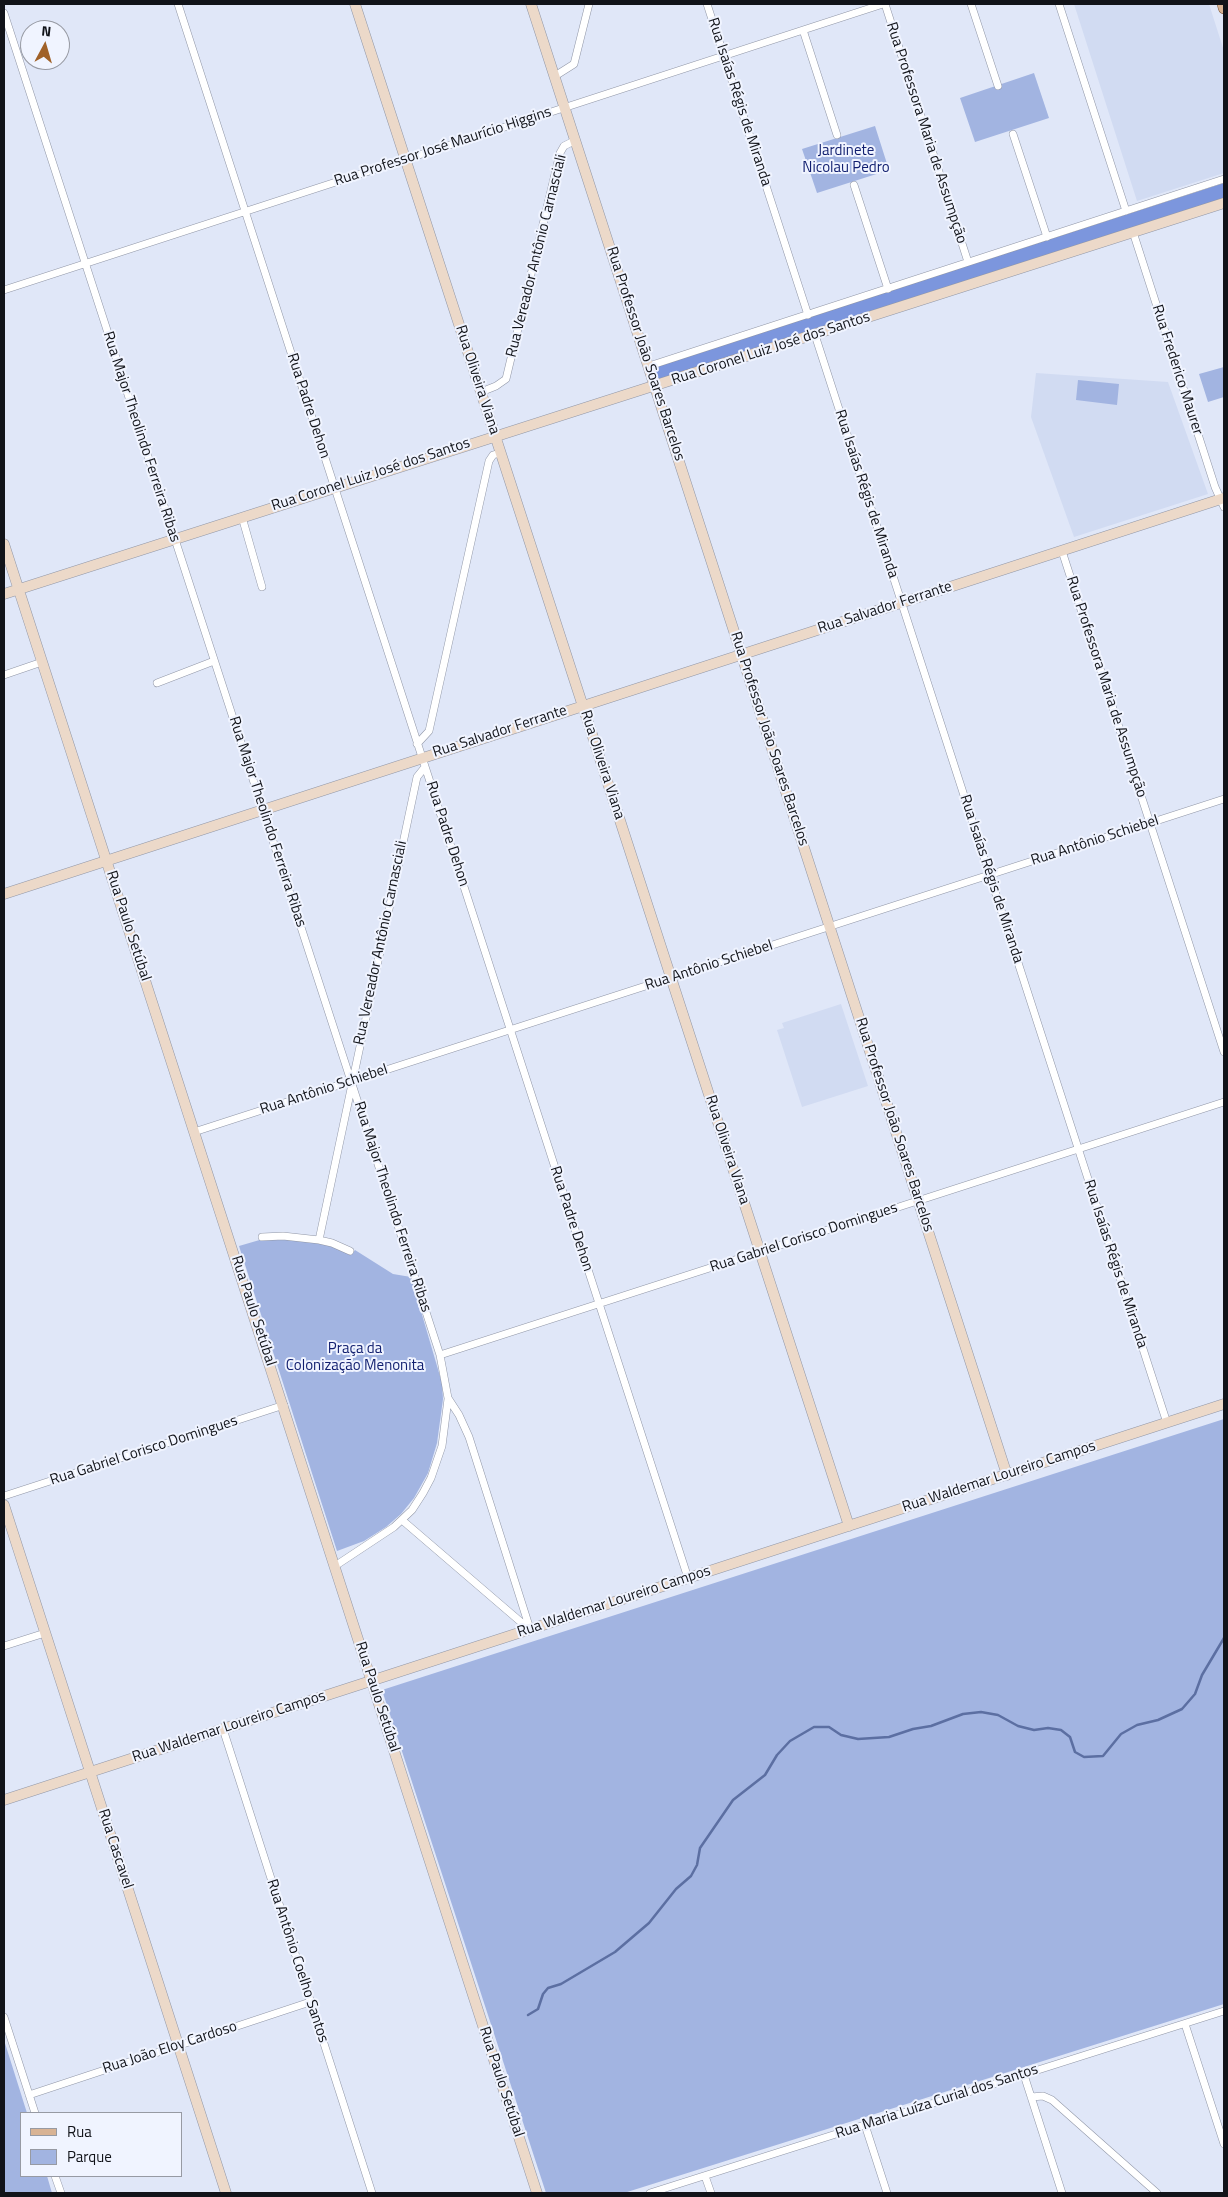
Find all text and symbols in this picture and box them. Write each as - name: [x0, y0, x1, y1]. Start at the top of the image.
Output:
- street label: Rua Isaías Régis de Miranda: [703, 15, 775, 189]
- north arrow: [20, 20, 70, 70]
- text: N: [41, 20, 52, 42]
- street label: Rua Professora Maria de Assumpção: [882, 20, 970, 246]
- street label: Rua Professor José Maurício Higgins: [332, 103, 554, 191]
- park label: Jardinete Nicolau Pedro: [802, 142, 890, 177]
- street label: Rua Vereador Antônio Carnasciali: [503, 153, 571, 359]
- street label: Rua Professor João Soares Barcelos: [602, 245, 688, 463]
- street label: Rua Frederico Maurer: [1147, 303, 1207, 437]
- street label: Rua Coronel Luiz José dos Santos: [669, 308, 873, 390]
- street label: Rua Oliveira Viana: [451, 323, 503, 437]
- street label: Rua Major Theolindo Ferreira Ribas: [98, 329, 184, 545]
- street label: Rua Padre Dehon: [283, 351, 333, 461]
- street label: Rua Isaías Régis de Miranda: [830, 407, 902, 581]
- street label: Rua Coronel Luiz José dos Santos: [269, 434, 473, 516]
- street label: Rua Professora Maria de Assumpção: [1062, 574, 1150, 800]
- street label: Rua Salvador Ferrante: [816, 578, 954, 638]
- street label: Rua Professor João Soares Barcelos: [726, 630, 812, 848]
- street label: Rua Salvador Ferrante: [431, 702, 569, 762]
- street label: Rua Oliveira Viana: [576, 708, 628, 822]
- street label: Rua Major Theolindo Ferreira Ribas: [224, 714, 310, 930]
- street label: Rua Padre Dehon: [422, 779, 472, 889]
- street label: Rua Isaías Régis de Miranda: [955, 792, 1027, 966]
- street label: Rua Antônio Schiebel: [1029, 812, 1161, 870]
- street label: Rua Vereador Antônio Carnasciali: [351, 839, 411, 1047]
- street label: Rua Paulo Setúbal: [102, 869, 154, 983]
- street label: Rua Antônio Schiebel: [643, 937, 775, 995]
- street label: Rua Professor João Soares Barcelos: [851, 1016, 937, 1234]
- street label: Rua Antônio Schiebel: [258, 1061, 390, 1119]
- street label: Rua Oliveira Viana: [701, 1093, 753, 1207]
- street label: Rua Major Theolindo Ferreira Ribas: [349, 1099, 435, 1315]
- street label: Rua Padre Dehon: [546, 1164, 596, 1274]
- street label: Rua Isaías Régis de Miranda: [1079, 1177, 1151, 1351]
- street label: Rua Gabriel Corisco Domingues: [708, 1199, 900, 1277]
- street label: Rua Paulo Setúbal: [227, 1254, 279, 1368]
- park label: Praça da Colonização Menonita: [286, 1340, 424, 1375]
- street label: Rua Gabriel Corisco Domingues: [48, 1412, 240, 1490]
- street label: Rua Waldemar Loureiro Campos: [900, 1437, 1098, 1517]
- street label: Rua Waldemar Loureiro Campos: [515, 1562, 713, 1642]
- street label: Rua Paulo Setúbal: [351, 1640, 403, 1754]
- street label: Rua Waldemar Loureiro Campos: [130, 1687, 328, 1767]
- street label: Rua Cascavel: [94, 1807, 136, 1891]
- street label: Rua Antônio Coelho Santos: [262, 1877, 332, 2045]
- street label: Rua João Eloy Cardoso: [100, 2018, 240, 2078]
- street label: Rua Paulo Setúbal: [475, 2025, 527, 2139]
- street label: Rua Maria Luíza Curial dos Santos: [833, 2061, 1041, 2143]
- legend: [20, 2112, 182, 2177]
- text: Rua: [67, 2120, 92, 2143]
- text: Parque: [67, 2145, 112, 2168]

